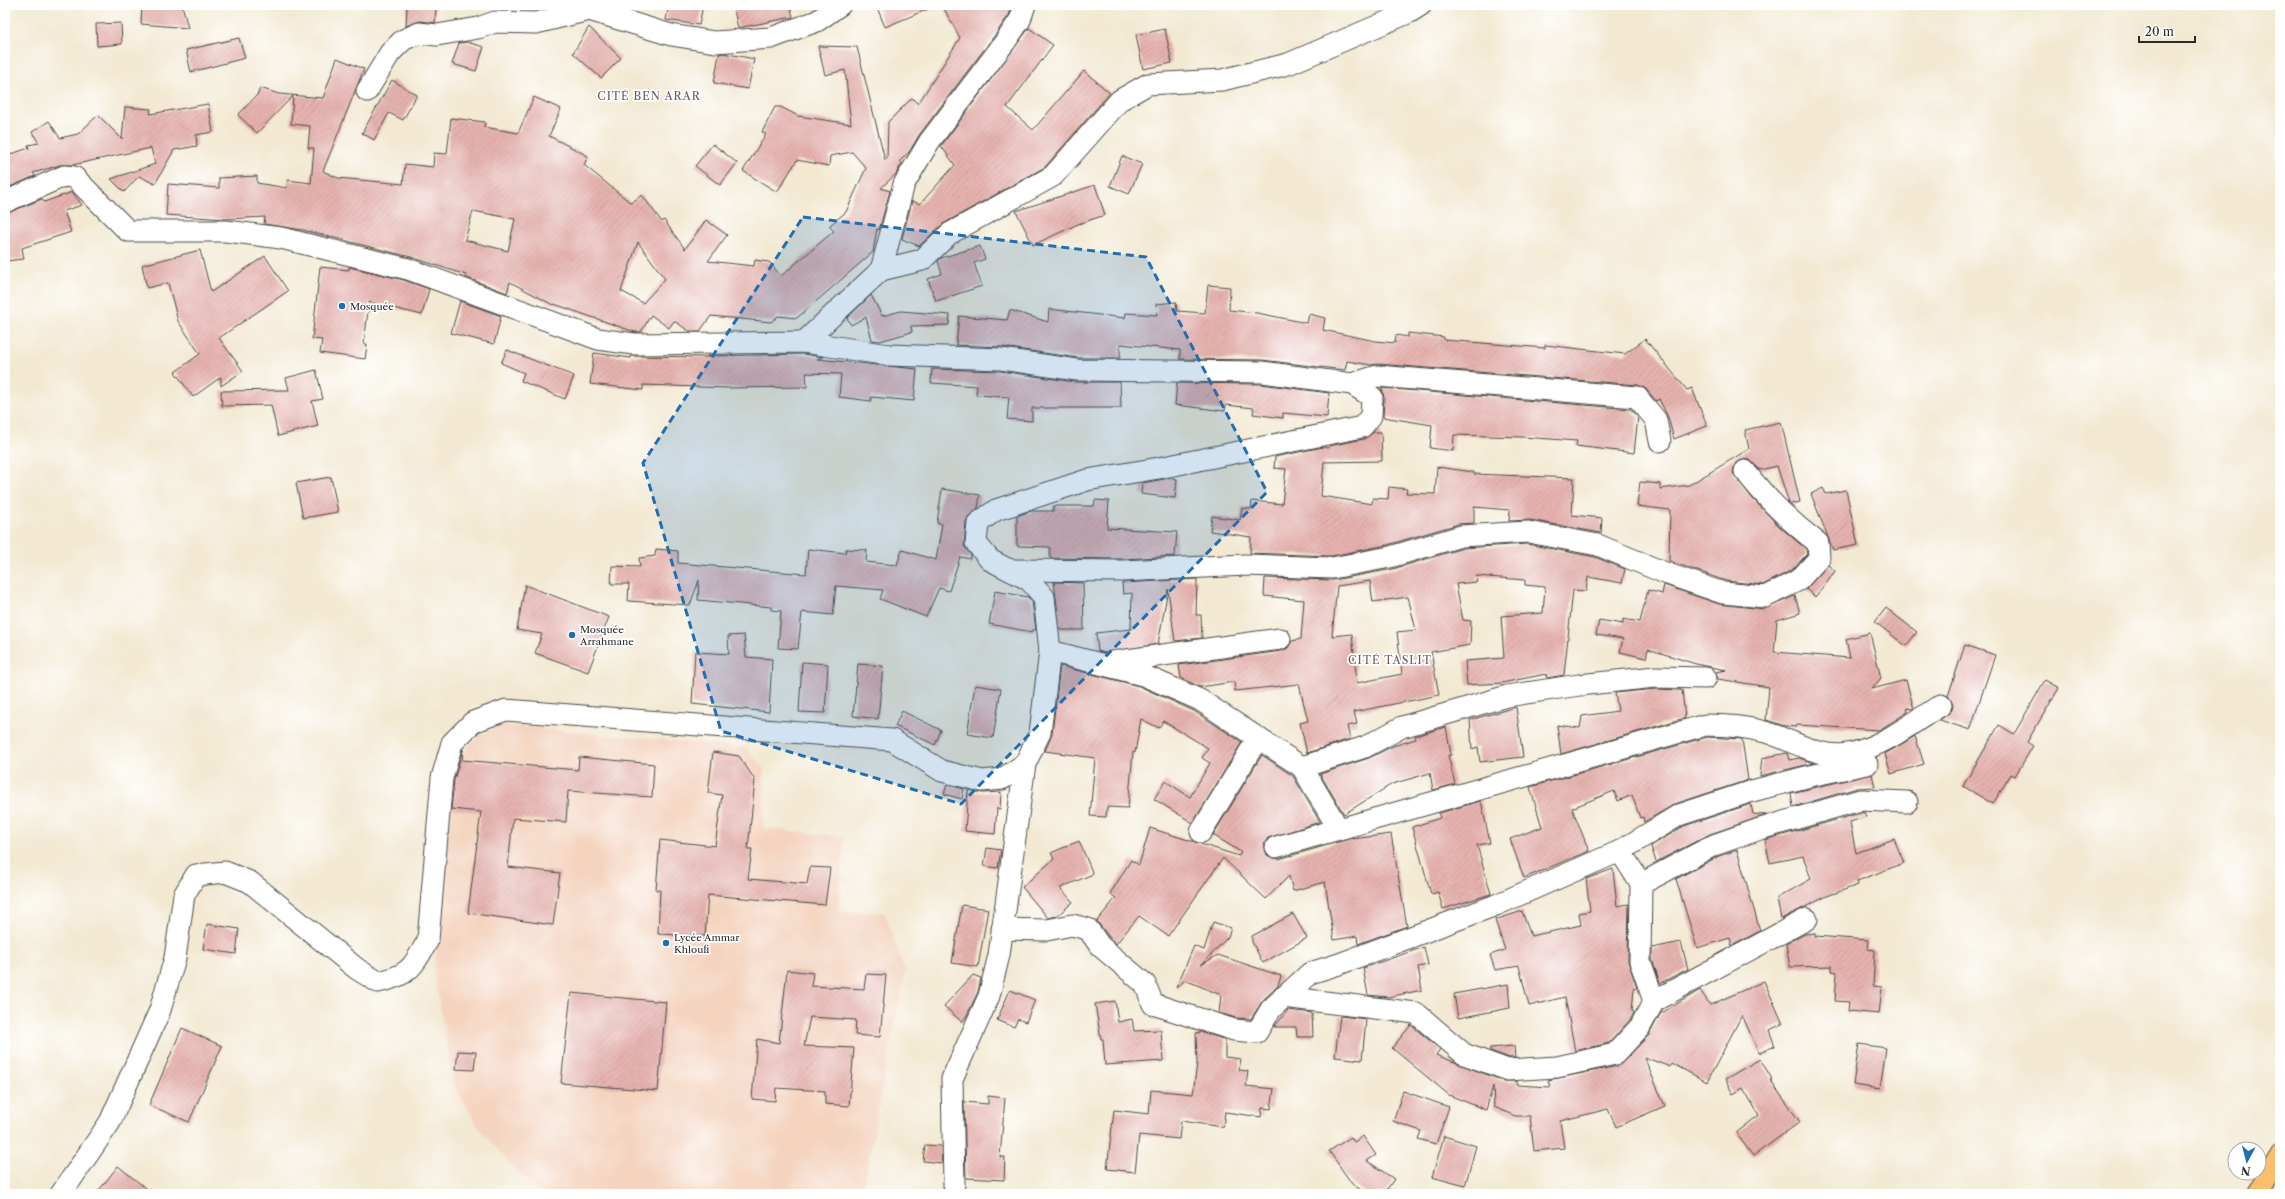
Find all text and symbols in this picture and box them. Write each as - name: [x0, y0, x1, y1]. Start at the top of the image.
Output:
- scale bar: [2139, 18, 2195, 44]
- text: 20 m: [2145, 24, 2174, 39]
- district label: CITÉ BEN ARAR: [597, 89, 701, 103]
- place label: Mosquée: [350, 300, 394, 313]
- marker: Mosquée: [337, 301, 347, 311]
- place label: Mosquée Arrahmane: [579, 623, 634, 648]
- marker: Mosquée Arrahmane: [567, 630, 577, 640]
- district label: CITÉ TASLIT: [1348, 653, 1432, 667]
- place label: Lycée Ammar Khloufi: [674, 931, 740, 956]
- marker: Lycée Ammar Khloufi: [661, 938, 671, 948]
- north arrow: [2227, 1141, 2267, 1181]
- text: N: [2240, 1163, 2251, 1178]

